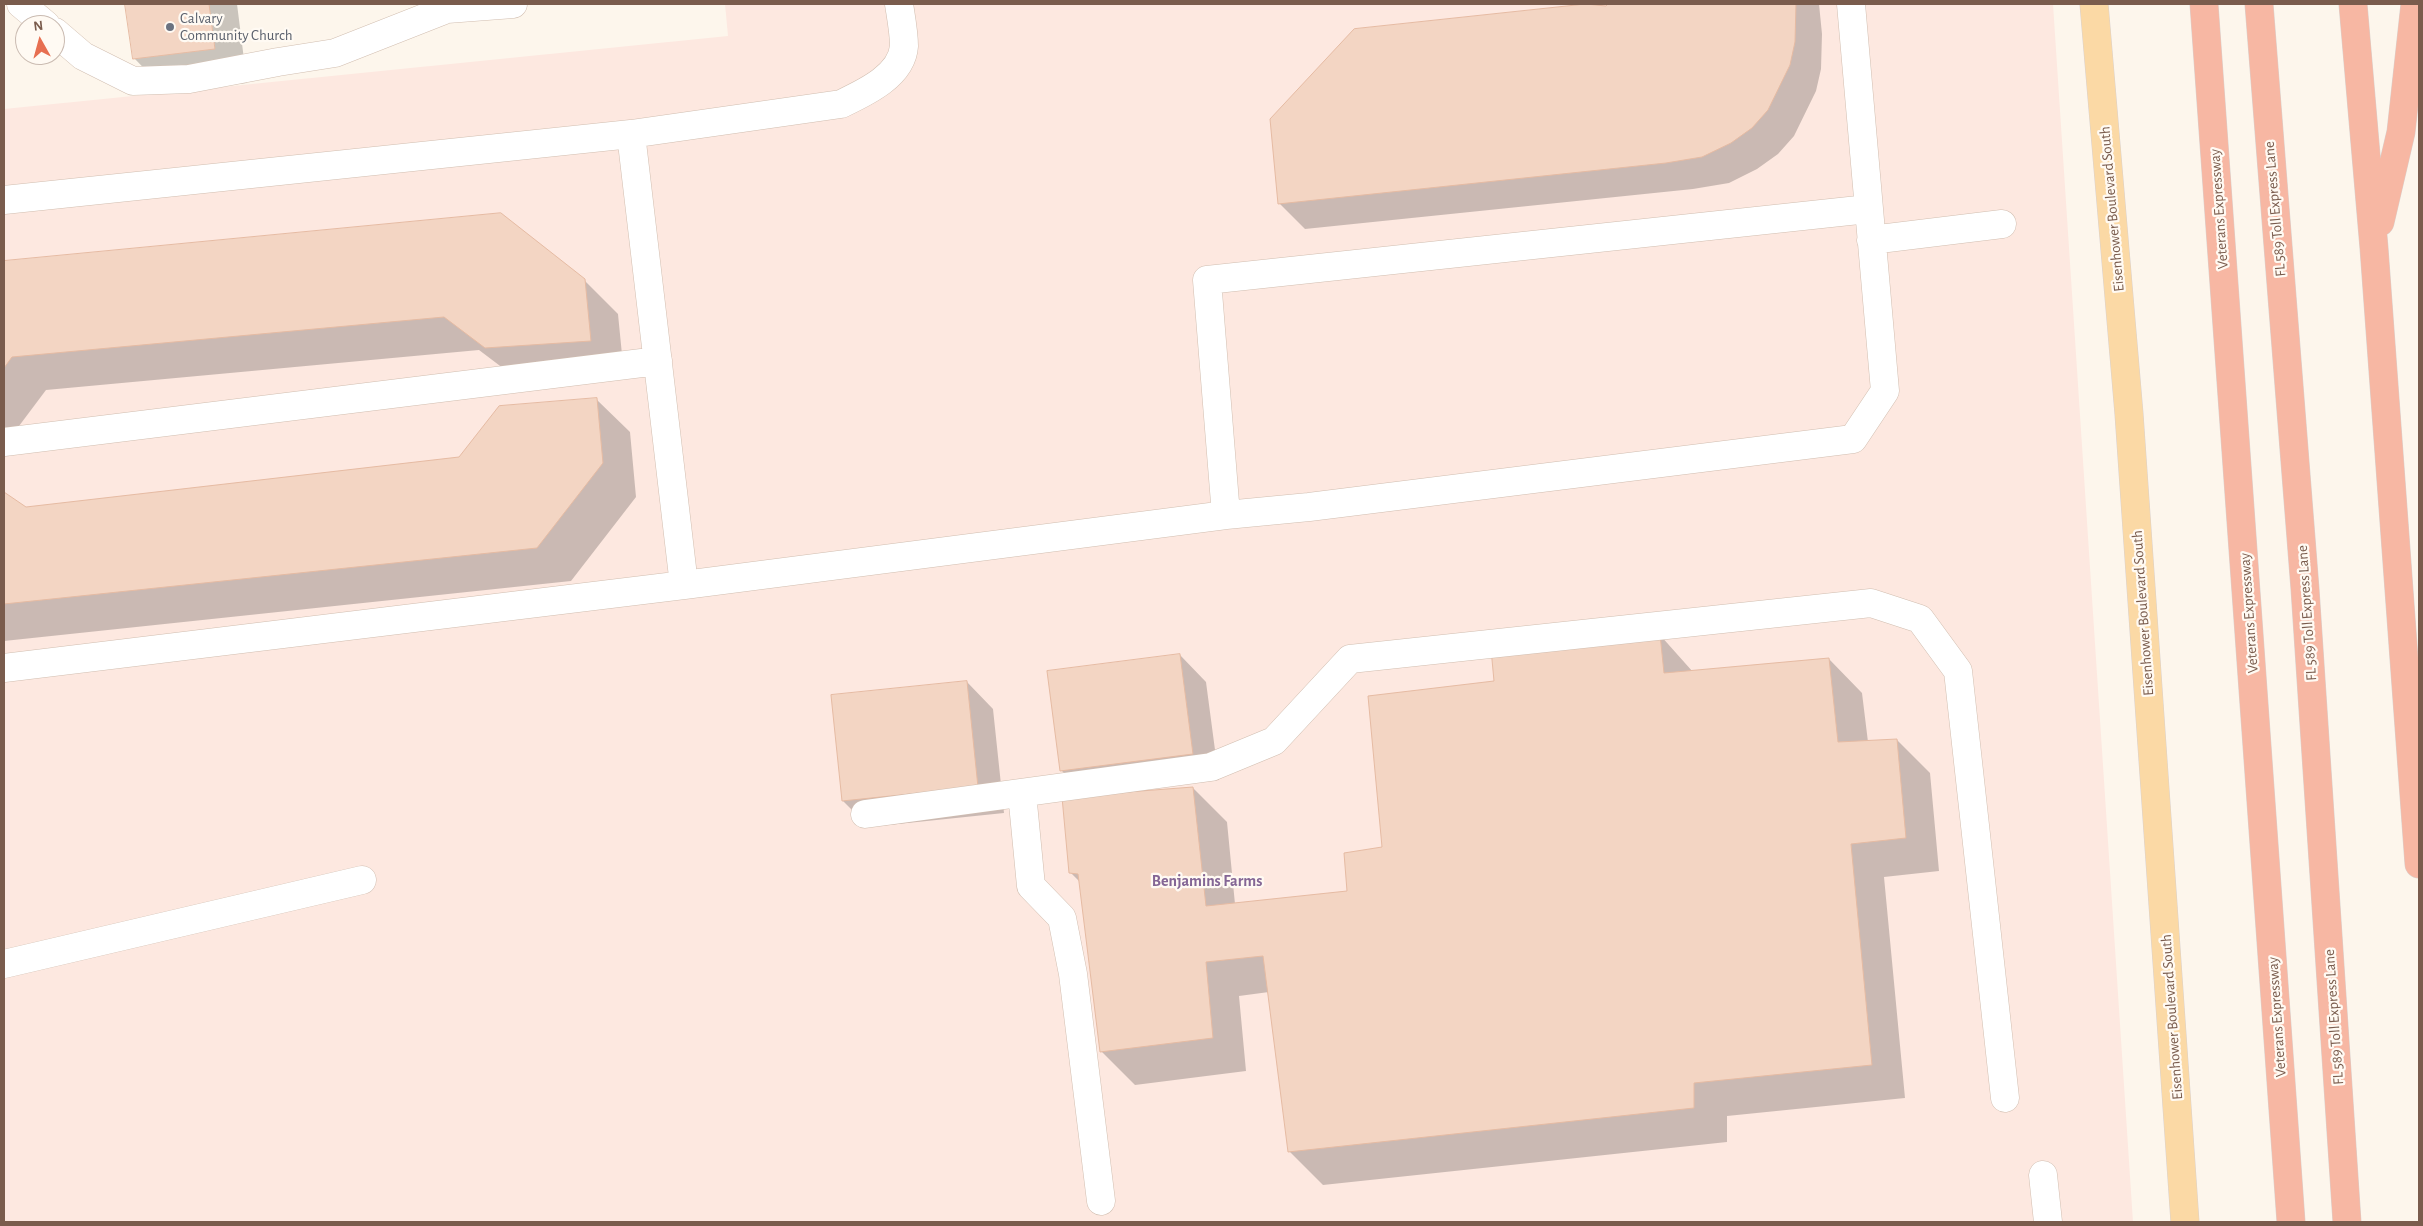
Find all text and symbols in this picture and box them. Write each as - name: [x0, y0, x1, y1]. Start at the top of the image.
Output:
- place label: Calvary Community Church: [180, 9, 293, 44]
- north arrow: [15, 15, 65, 65]
- text: N: [33, 19, 44, 34]
- marker: Calvary Community Church: [164, 21, 176, 33]
- street label: Eisenhower Boulevard South: [2096, 126, 2128, 292]
- street label: FL 589 Toll Express Lane: [2260, 140, 2290, 278]
- street label: Veterans Expressway: [2206, 148, 2232, 270]
- street label: Eisenhower Boulevard South: [2128, 530, 2158, 696]
- street label: FL 589 Toll Express Lane: [2293, 545, 2321, 681]
- street label: Veterans Expressway: [2236, 552, 2262, 674]
- district label: Benjamins Farms: [1152, 871, 1262, 891]
- street label: Eisenhower Boulevard South: [2157, 934, 2187, 1100]
- street label: FL 589 Toll Express Lane: [2320, 949, 2348, 1085]
- street label: Veterans Expressway: [2264, 956, 2290, 1078]

